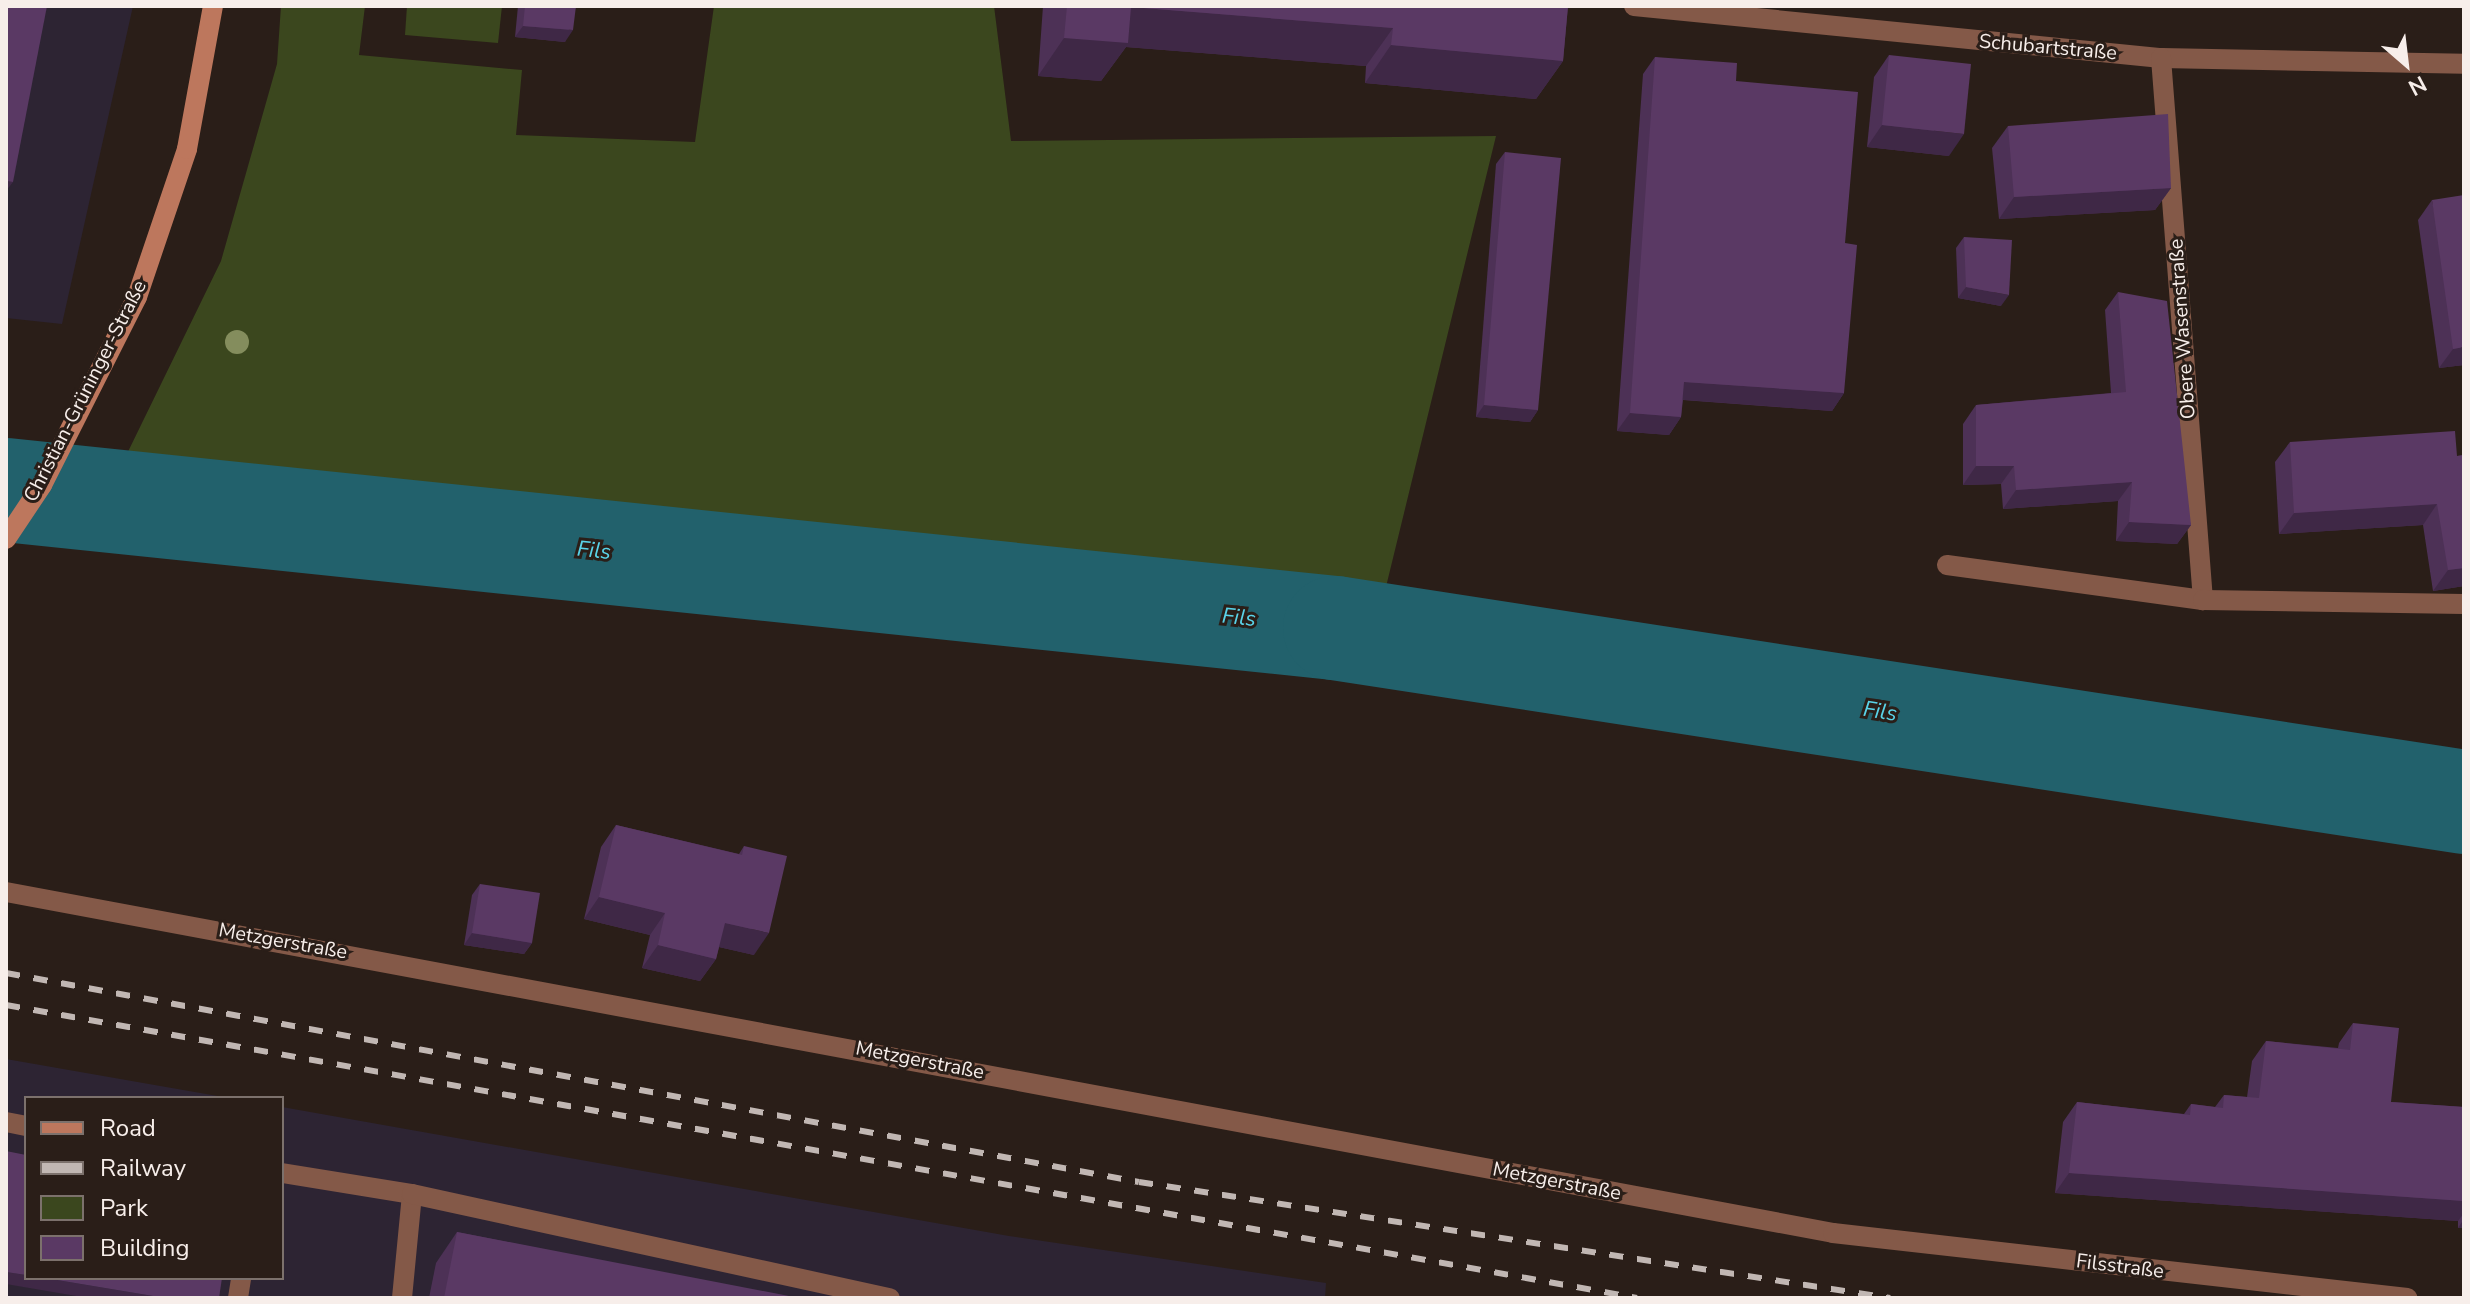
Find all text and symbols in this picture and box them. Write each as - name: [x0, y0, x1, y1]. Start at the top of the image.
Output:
- north arrow: [2366, 24, 2446, 104]
- street label: Schubartstraße: [1978, 29, 2118, 65]
- text: N: [2403, 68, 2432, 102]
- street label: Obere Wasenstraße: [2164, 238, 2200, 420]
- street label: Christian-Grüninger-Straße: [19, 276, 151, 506]
- water label: Fils: [576, 536, 612, 566]
- water label: Fils: [1221, 603, 1257, 633]
- water label: Fils: [1861, 696, 1899, 728]
- street label: Metzgerstraße: [217, 918, 349, 964]
- street label: Metzgerstraße: [854, 1036, 986, 1084]
- legend: [24, 1096, 284, 1280]
- text: Road: [100, 1112, 156, 1144]
- text: Railway: [100, 1152, 186, 1184]
- street label: Metzgerstraße: [1491, 1157, 1623, 1205]
- text: Park: [100, 1192, 148, 1224]
- text: Building: [100, 1232, 190, 1264]
- street label: Filsstraße: [2075, 1249, 2165, 1283]

